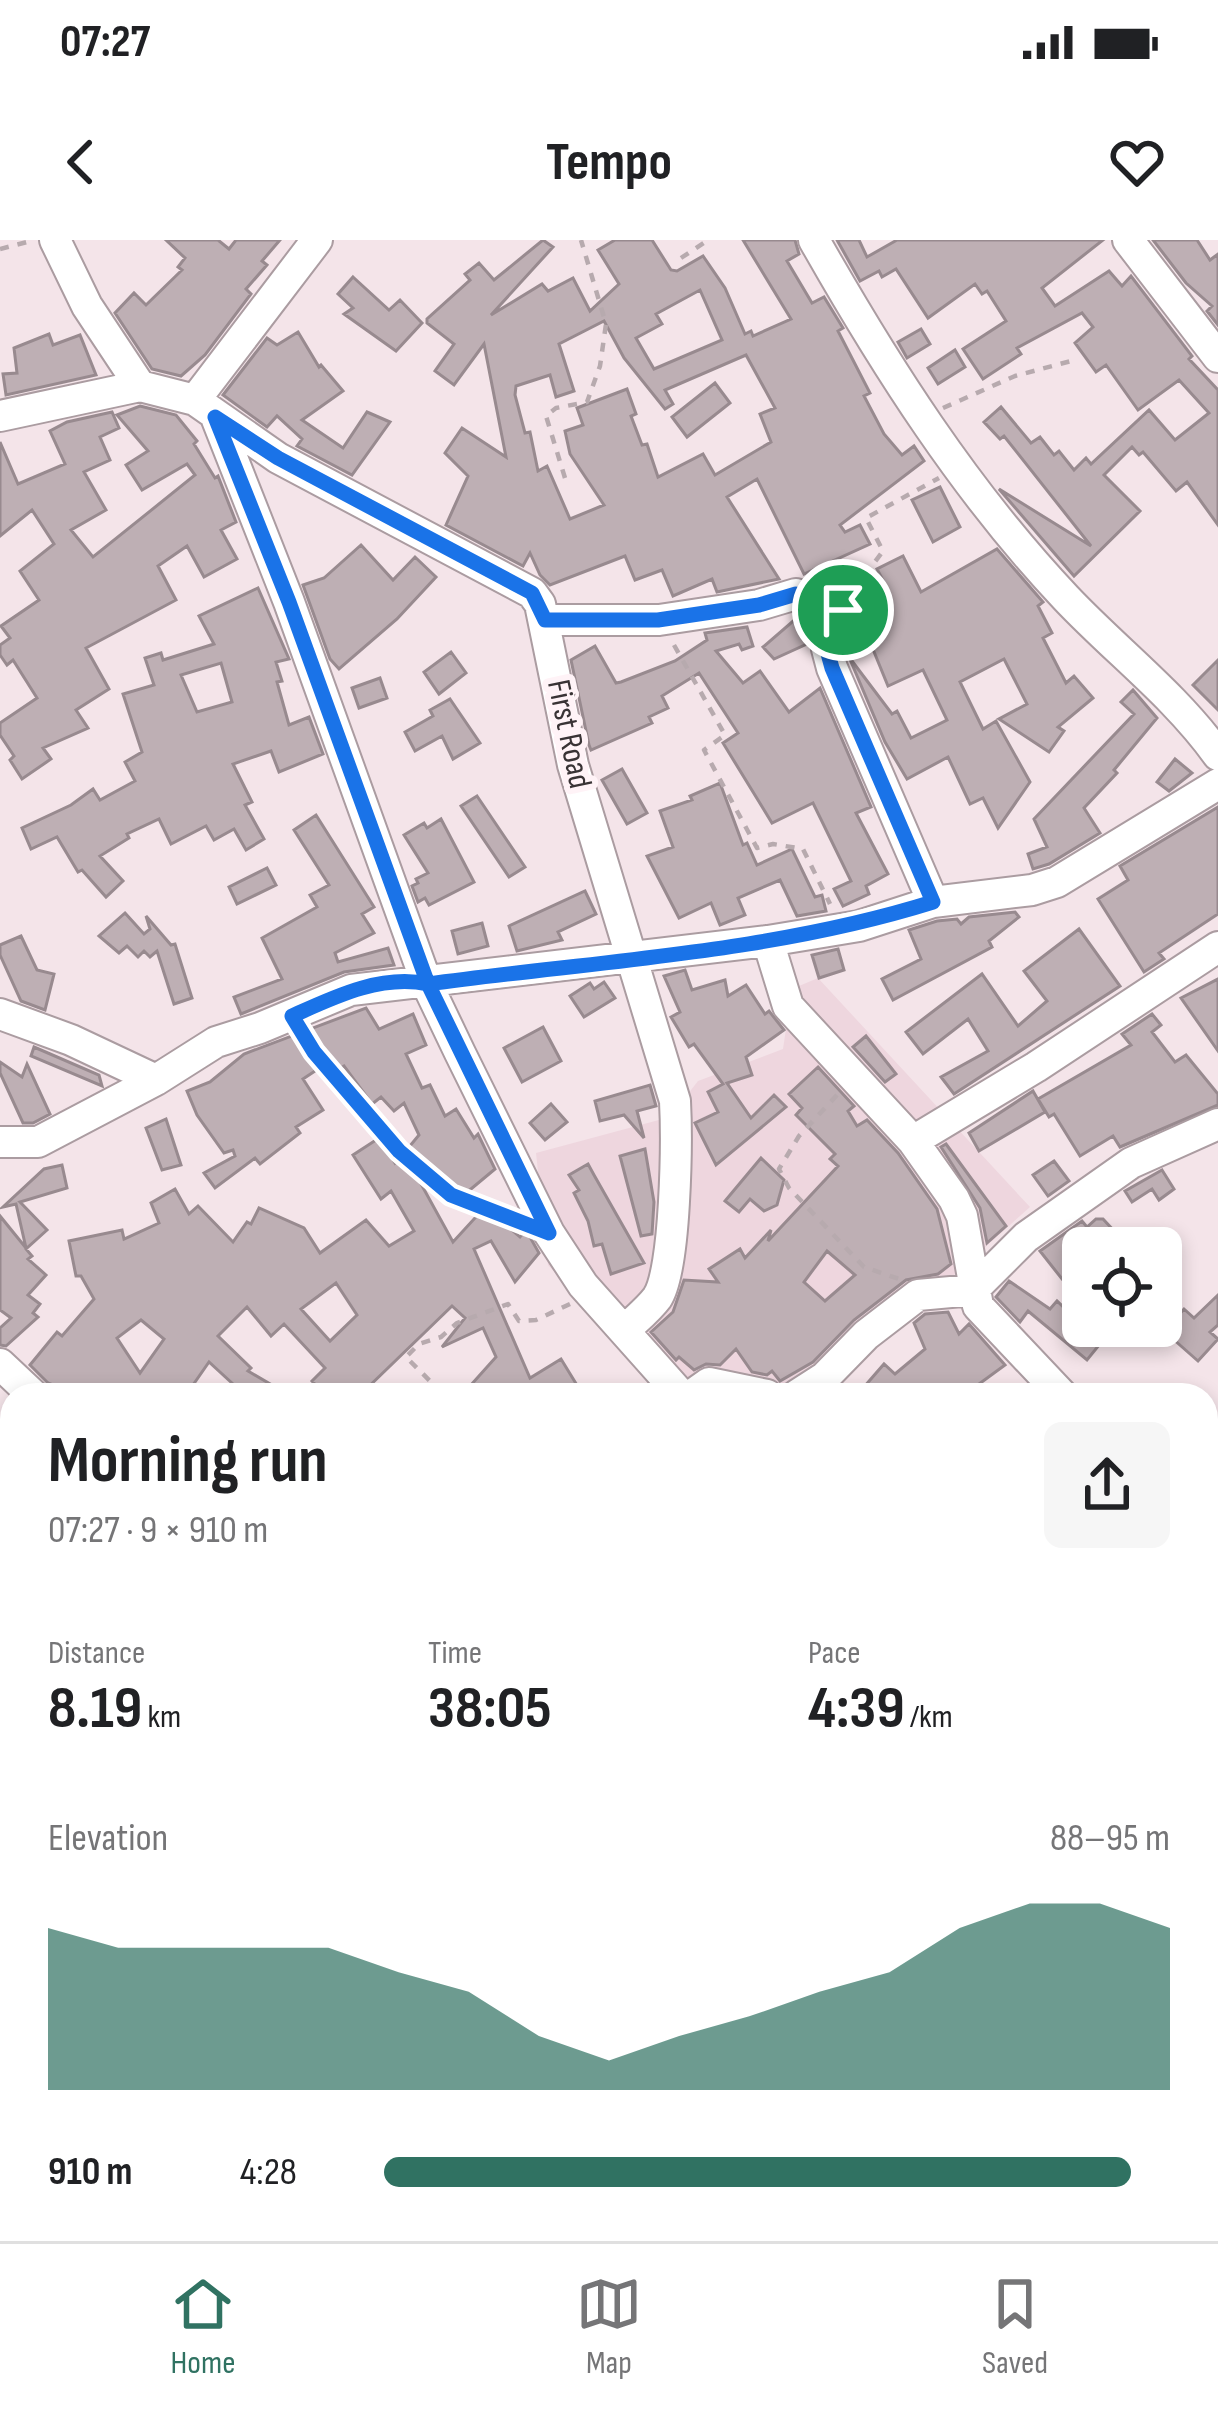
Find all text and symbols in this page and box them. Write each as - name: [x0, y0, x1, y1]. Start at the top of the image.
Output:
- text: 07:27: [60, 15, 150, 70]
- icon: back: [48, 129, 114, 195]
- icon: heart: [1104, 129, 1170, 195]
- text: Tempo: [546, 130, 672, 195]
- pin: [792, 559, 894, 661]
- icon: arrive: [810, 577, 876, 643]
- street label: First Road: [538, 676, 600, 792]
- map controls: [1062, 1227, 1182, 1347]
- button: locate: [1062, 1227, 1182, 1347]
- text: Morning run: [48, 1422, 328, 1501]
- button: share: [1044, 1422, 1170, 1548]
- text: 07:27 · 9 × 910 m: [48, 1507, 268, 1554]
- text: Distance: [48, 1633, 145, 1673]
- text: Time: [428, 1633, 482, 1673]
- text: Pace: [808, 1633, 861, 1673]
- text: 8.19: [48, 1673, 142, 1745]
- text: 38:05: [428, 1673, 552, 1745]
- text: 4:39: [808, 1673, 905, 1745]
- text: km: [142, 1697, 181, 1737]
- text: /km: [905, 1697, 953, 1737]
- text: Elevation: [48, 1815, 168, 1862]
- text: 88–95 m: [1050, 1815, 1170, 1862]
- text: 910 m: [48, 2149, 132, 2196]
- text: 4:28: [240, 2149, 297, 2196]
- tab: Home: [170, 2271, 236, 2383]
- tab: Map: [576, 2271, 642, 2383]
- tab: Saved: [982, 2271, 1048, 2383]

